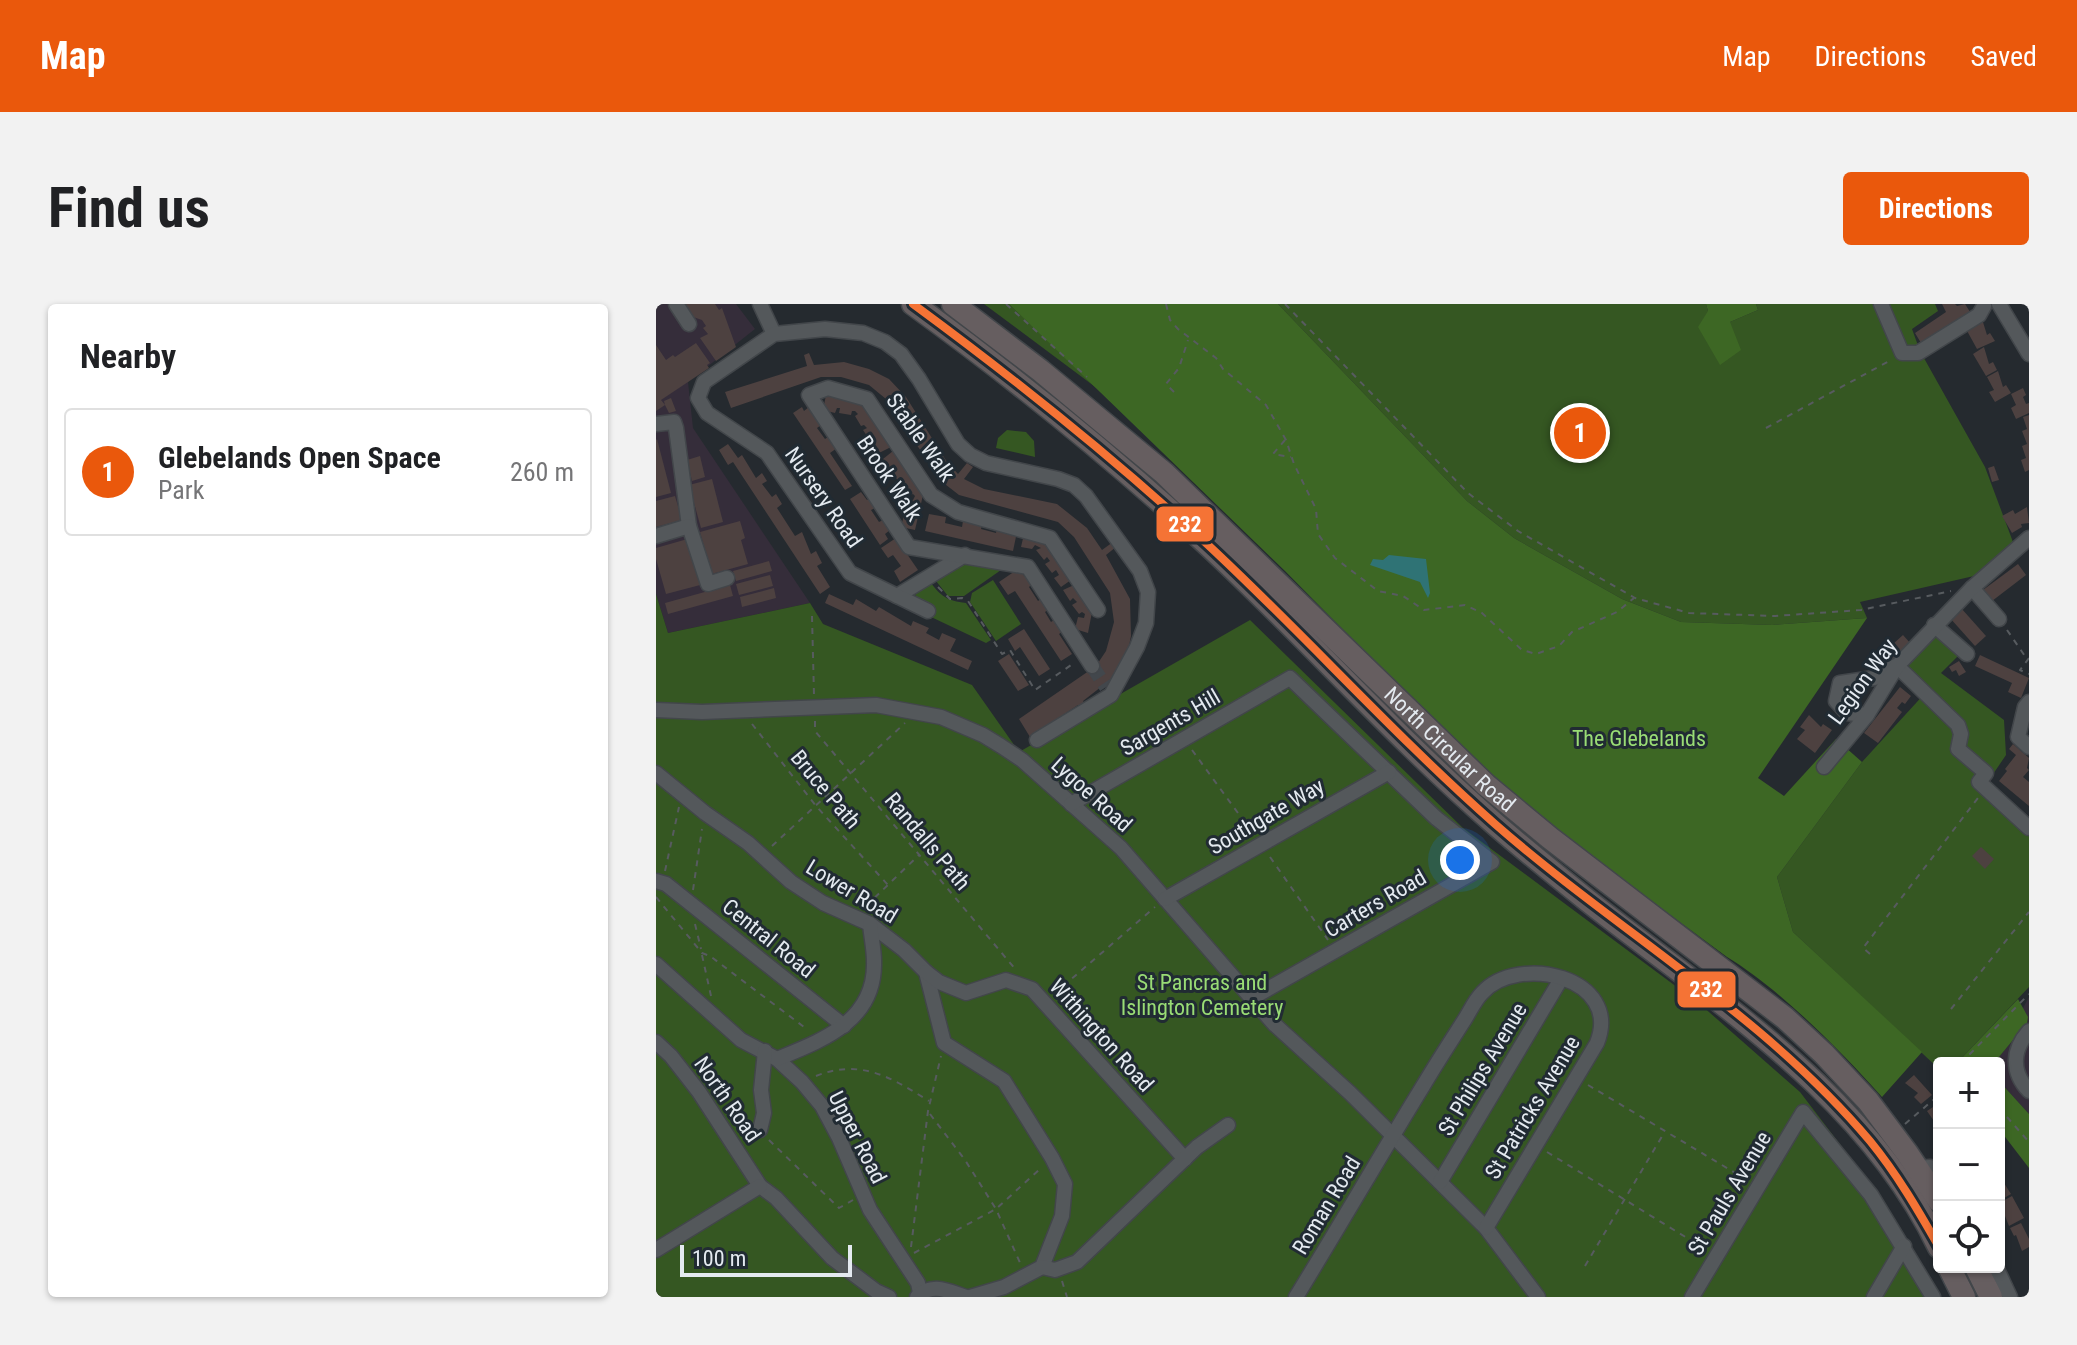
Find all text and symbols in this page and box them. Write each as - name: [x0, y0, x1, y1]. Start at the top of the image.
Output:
- text: Map: [40, 34, 106, 78]
- text: Map: [1722, 40, 1771, 73]
- text: Directions: [1815, 40, 1926, 73]
- text: Saved: [1970, 40, 2037, 73]
- button: Directions: [1843, 172, 2029, 245]
- text: Find us: [48, 175, 210, 241]
- text: Nearby: [80, 336, 176, 376]
- street label: Stable Walk: [881, 388, 960, 486]
- pin: 1: [1554, 403, 1606, 463]
- street label: Brook Walk: [852, 431, 927, 526]
- text: Glebelands Open Space: [158, 440, 441, 475]
- street label: Nursery Road: [780, 442, 867, 552]
- text: 1: [101, 457, 115, 487]
- text: 260 m: [510, 457, 574, 487]
- text: Park: [158, 475, 204, 505]
- line badge: 232: [1155, 505, 1215, 543]
- text: 232: [1168, 512, 1202, 537]
- street label: Legion Way: [1823, 634, 1902, 729]
- street label: North Circular Road: [1379, 682, 1520, 817]
- street label: Sargents Hill: [1116, 684, 1224, 761]
- park label: The Glebelands: [1572, 726, 1706, 751]
- street label: Bruce Path: [786, 745, 866, 834]
- street label: Lygoe Road: [1046, 752, 1137, 837]
- street label: Southgate Way: [1204, 773, 1329, 860]
- street label: Randalls Path: [880, 788, 976, 895]
- your location: [1440, 840, 1480, 880]
- street label: Lower Road: [802, 854, 902, 928]
- street label: Carters Road: [1320, 864, 1430, 943]
- street label: Central Road: [718, 894, 820, 983]
- park label: St Pancras and Islington Cemetery: [1121, 970, 1283, 1020]
- line badge: 232: [1676, 970, 1737, 1009]
- street label: Withington Road: [1045, 974, 1159, 1097]
- text: 232: [1689, 977, 1723, 1002]
- street label: St Philips Avenue: [1433, 998, 1532, 1140]
- street label: St Patricks Avenue: [1480, 1031, 1585, 1183]
- street label: North Road: [689, 1052, 766, 1147]
- map controls: [1933, 1057, 2005, 1273]
- button: +: [1933, 1057, 2005, 1129]
- street label: Upper Road: [824, 1087, 891, 1188]
- street label: St Pauls Avenue: [1683, 1127, 1776, 1260]
- button: −: [1933, 1129, 2005, 1201]
- street label: Roman Road: [1287, 1152, 1365, 1259]
- button: locate: [1933, 1201, 2005, 1273]
- scale bar: [680, 1241, 852, 1277]
- text: 100 m: [692, 1246, 746, 1271]

